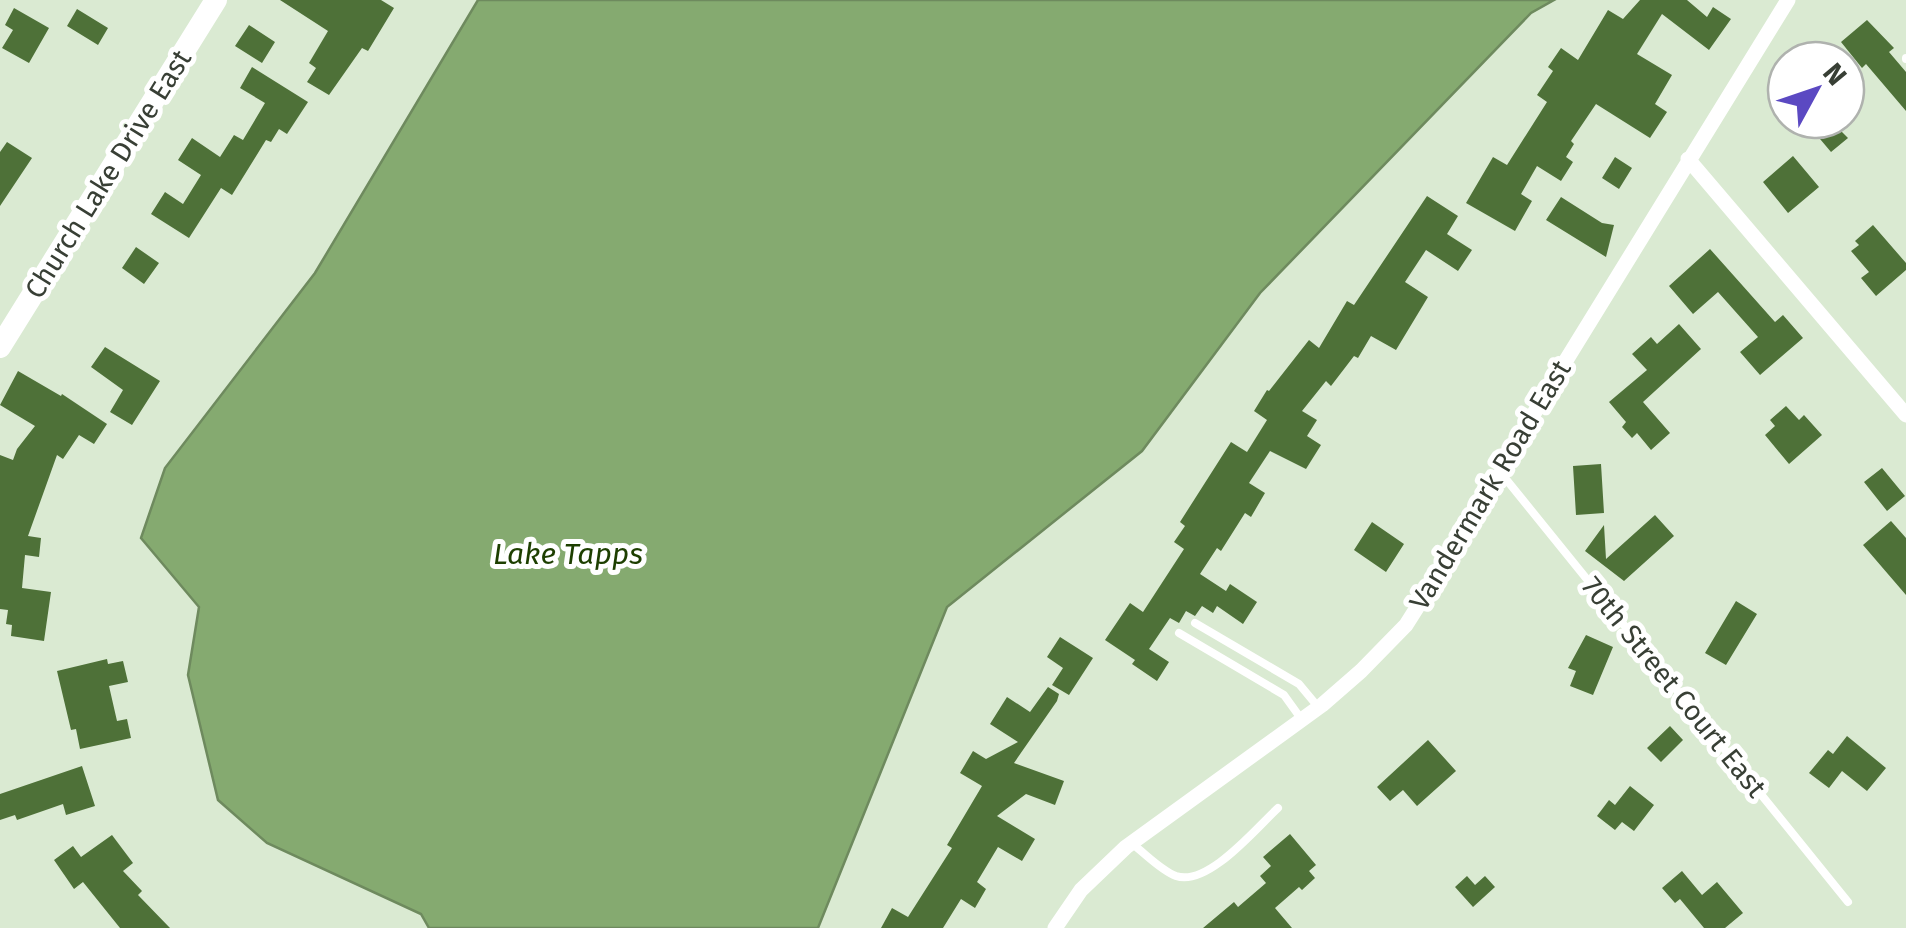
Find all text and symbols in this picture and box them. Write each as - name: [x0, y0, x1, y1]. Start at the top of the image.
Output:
- north arrow: [1766, 40, 1866, 140]
- street label: Church Lake Drive East: [18, 43, 198, 304]
- text: N: [1816, 57, 1853, 92]
- street label: Vandermark Road East: [1402, 353, 1578, 616]
- water label: Lake Tapps: [493, 536, 643, 572]
- street label: 70th Street Court East: [1575, 570, 1774, 805]

